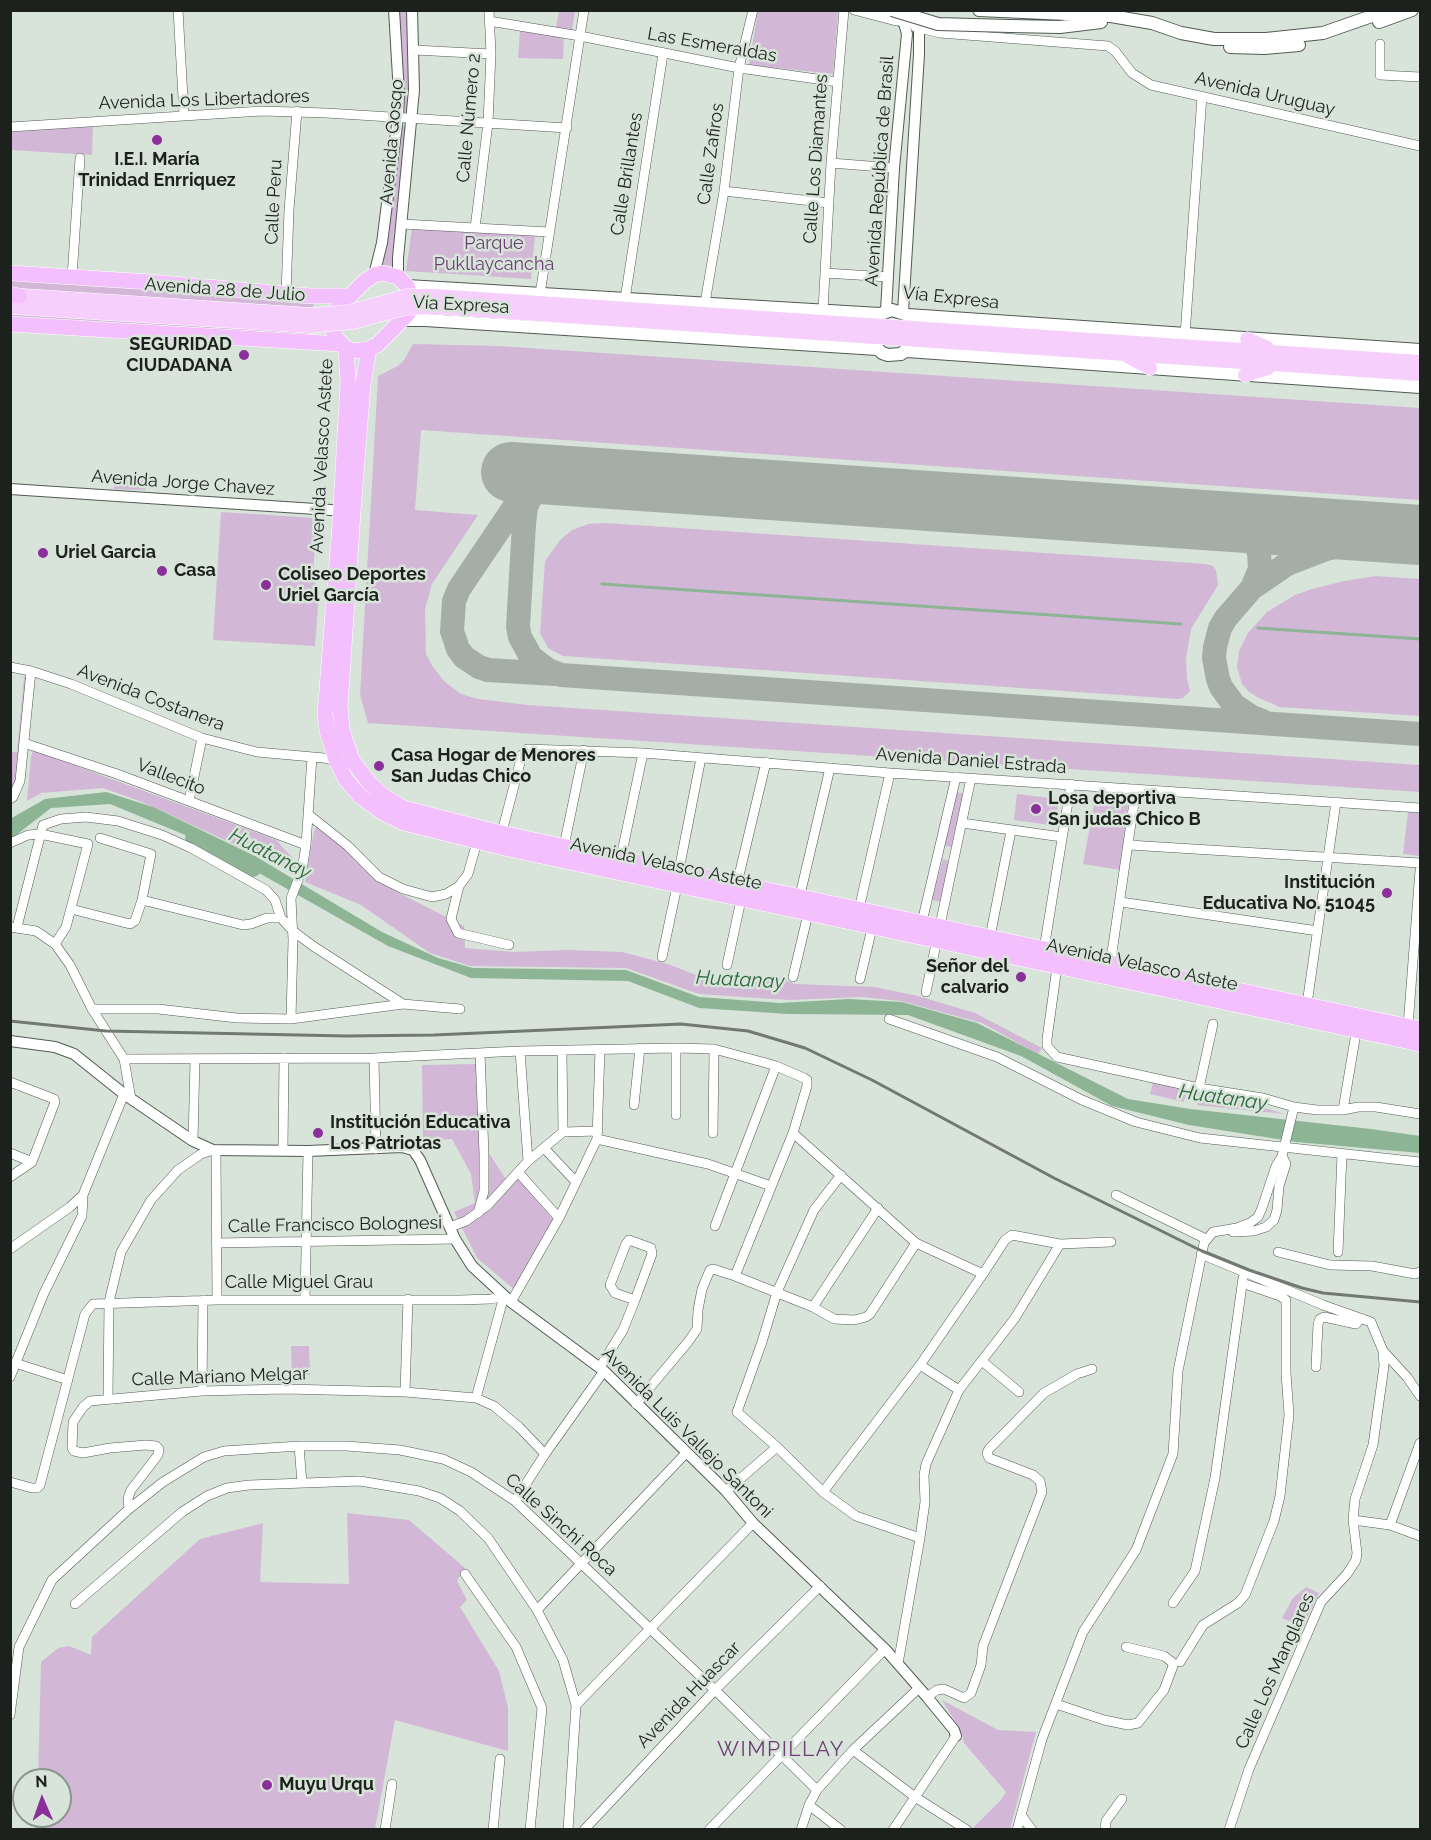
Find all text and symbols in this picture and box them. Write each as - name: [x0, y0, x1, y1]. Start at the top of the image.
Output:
- street label: Las Esmeraldas: [646, 23, 778, 67]
- street label: Calle Número 2: [453, 53, 485, 183]
- street label: Avenida República de Brasil: [861, 55, 899, 287]
- street label: Avenida Uruguay: [1193, 67, 1337, 121]
- street label: Calle Los Diamantes: [799, 74, 833, 244]
- street label: Avenida Qosqo: [376, 78, 408, 206]
- street label: Avenida Los Libertadores: [98, 86, 310, 114]
- street label: Calle Zafiros: [693, 102, 729, 206]
- street label: Calle Brillantes: [607, 111, 647, 237]
- marker: I.E.I. María Trinidad Enrriquez: [150, 133, 164, 147]
- place label: I.E.I. María Trinidad Enrriquez: [78, 149, 236, 192]
- street label: Calle Peru: [261, 159, 287, 245]
- park label: Parque Pukllaycancha: [434, 233, 554, 276]
- street label: Avenida 28 de Julio: [144, 274, 306, 306]
- street label: Vía Expresa: [902, 282, 1000, 314]
- street label: Vía Expresa: [412, 292, 510, 318]
- place label: SEGURIDAD CIUDADANA: [126, 334, 232, 376]
- marker: SEGURIDAD CIUDADANA: [237, 348, 251, 362]
- street label: Avenida Velasco Astete: [306, 358, 338, 554]
- street label: Avenida Jorge Chavez: [91, 466, 275, 500]
- place label: Uriel Garcia: [55, 542, 156, 564]
- marker: Uriel Garcia: [36, 546, 50, 560]
- place label: Casa: [174, 560, 216, 582]
- marker: Casa: [155, 564, 169, 578]
- place label: Coliseo Deportes Uriel García: [278, 564, 426, 606]
- marker: Coliseo Deportes Uriel García: [259, 578, 273, 592]
- street label: Avenida Costanera: [74, 660, 228, 736]
- street label: Avenida Daniel Estrada: [875, 744, 1067, 778]
- place label: Casa Hogar de Menores San Judas Chico: [391, 745, 596, 788]
- street label: Vallecito: [134, 754, 208, 800]
- marker: Casa Hogar de Menores San Judas Chico: [372, 759, 386, 773]
- place label: Losa deportiva San judas Chico B: [1048, 788, 1201, 830]
- marker: Losa deportiva San judas Chico B: [1029, 802, 1043, 816]
- water label: Huatanay: [225, 823, 315, 885]
- street label: Avenida Velasco Astete: [568, 833, 764, 895]
- place label: Institución Educativa No. 51045: [1203, 872, 1375, 914]
- marker: Institución Educativa No. 51045: [1380, 886, 1394, 900]
- street label: Avenida Velasco Astete: [1044, 934, 1240, 996]
- place label: Señor del calvario: [926, 956, 1009, 998]
- water label: Huatanay: [695, 966, 785, 994]
- marker: Señor del calvario: [1014, 970, 1028, 984]
- water label: Huatanay: [1177, 1080, 1269, 1116]
- place label: Institución Educativa Los Patriotas: [330, 1112, 511, 1154]
- marker: Institución Educativa Los Patriotas: [311, 1126, 325, 1140]
- street label: Calle Francisco Bolognesi: [228, 1212, 442, 1238]
- street label: Calle Miguel Grau: [225, 1272, 373, 1294]
- street label: Avenida Luis Vallejo Santoni: [597, 1343, 777, 1523]
- street label: Calle Mariano Melgar: [131, 1363, 309, 1391]
- street label: Calle Sinchi Roca: [501, 1469, 621, 1581]
- street label: Calle Los Manglares: [1231, 1590, 1319, 1752]
- street label: Avenida Huascar: [633, 1637, 745, 1753]
- district label: WIMPILLAY: [717, 1737, 845, 1763]
- north arrow: [12, 1768, 72, 1828]
- text: N: [35, 1772, 48, 1791]
- place label: Muyu Urqu: [279, 1774, 374, 1796]
- marker: Muyu Urqu: [260, 1778, 274, 1792]

